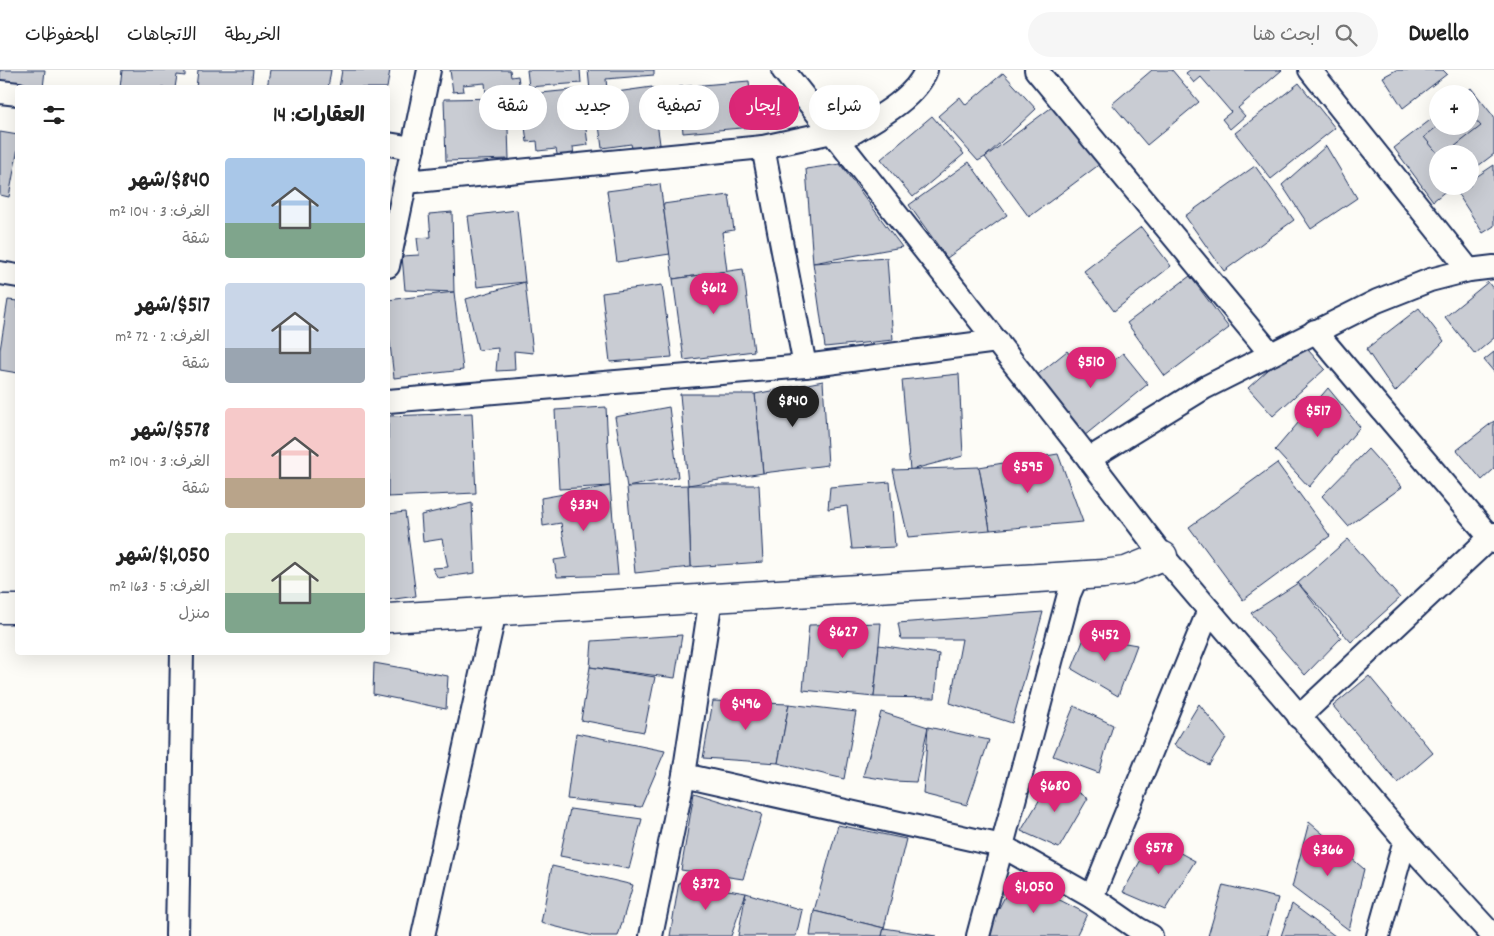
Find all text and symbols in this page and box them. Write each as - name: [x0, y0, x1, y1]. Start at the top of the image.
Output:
- search box: [1028, 12, 1378, 57]
- text: Dwello: [1408, 18, 1469, 52]
- icon: search: [1332, 21, 1360, 49]
- text: ابحث هنا: [1253, 23, 1320, 50]
- text: المحفوظات: [25, 24, 99, 49]
- text: الاتجاهات: [127, 24, 197, 49]
- text: الخريطة: [225, 24, 281, 49]
- chip: شقة: [479, 85, 547, 130]
- chip: جديد: [557, 85, 629, 130]
- chip: تصفية: [639, 85, 719, 130]
- chip: إيجار: [729, 85, 799, 130]
- chip: شراء: [809, 85, 880, 130]
- map controls: [1429, 85, 1479, 195]
- button: +: [1429, 85, 1479, 135]
- icon: filters: [40, 101, 68, 129]
- text: العقارات: 14: [273, 102, 365, 132]
- button: −: [1429, 145, 1479, 195]
- text: $840/شهر: [130, 167, 210, 197]
- icon: home: [265, 178, 325, 238]
- text: الغرف: 3 · 104 m²: [109, 201, 210, 224]
- text: شقة: [182, 228, 210, 251]
- pin: $612: [684, 272, 744, 315]
- text: $612: [701, 277, 727, 300]
- text: $517/شهر: [136, 292, 210, 322]
- icon: home: [265, 303, 325, 363]
- text: الغرف: 2 · 72 m²: [115, 326, 210, 349]
- pin: $510: [1061, 346, 1121, 389]
- text: $510: [1077, 351, 1105, 374]
- text: شقة: [182, 353, 210, 376]
- pin: $840: [763, 386, 823, 428]
- text: $840: [778, 390, 808, 413]
- pin: $517: [1288, 396, 1348, 438]
- text: $517: [1305, 400, 1331, 423]
- text: $578/شهر: [132, 417, 210, 447]
- icon: home: [265, 428, 325, 488]
- text: الغرف: 3 · 104 m²: [109, 451, 210, 474]
- pin: $595: [998, 452, 1058, 494]
- text: $595: [1013, 456, 1043, 479]
- text: شقة: [182, 478, 210, 501]
- pin: $334: [554, 490, 614, 532]
- text: $334: [570, 494, 598, 517]
- text: $1,050/شهر: [117, 542, 210, 572]
- icon: home: [265, 553, 325, 613]
- text: الغرف: 5 · 163 m²: [109, 576, 210, 599]
- text: منزل: [178, 603, 210, 626]
- pin: $627: [813, 616, 873, 659]
- pin: $452: [1075, 620, 1135, 662]
- text: $627: [828, 621, 858, 644]
- text: $452: [1090, 624, 1120, 647]
- pin: $496: [716, 688, 776, 731]
- text: $496: [731, 693, 761, 716]
- pin: $680: [1025, 770, 1085, 813]
- text: $680: [1039, 775, 1071, 798]
- pin: $578: [1129, 832, 1189, 875]
- pin: $366: [1298, 834, 1358, 877]
- text: $578: [1145, 837, 1173, 860]
- text: $366: [1313, 839, 1343, 862]
- pin: $372: [676, 868, 736, 911]
- pin: $1,050: [993, 872, 1075, 914]
- text: $372: [692, 873, 720, 896]
- text: $1,050: [1014, 876, 1054, 899]

